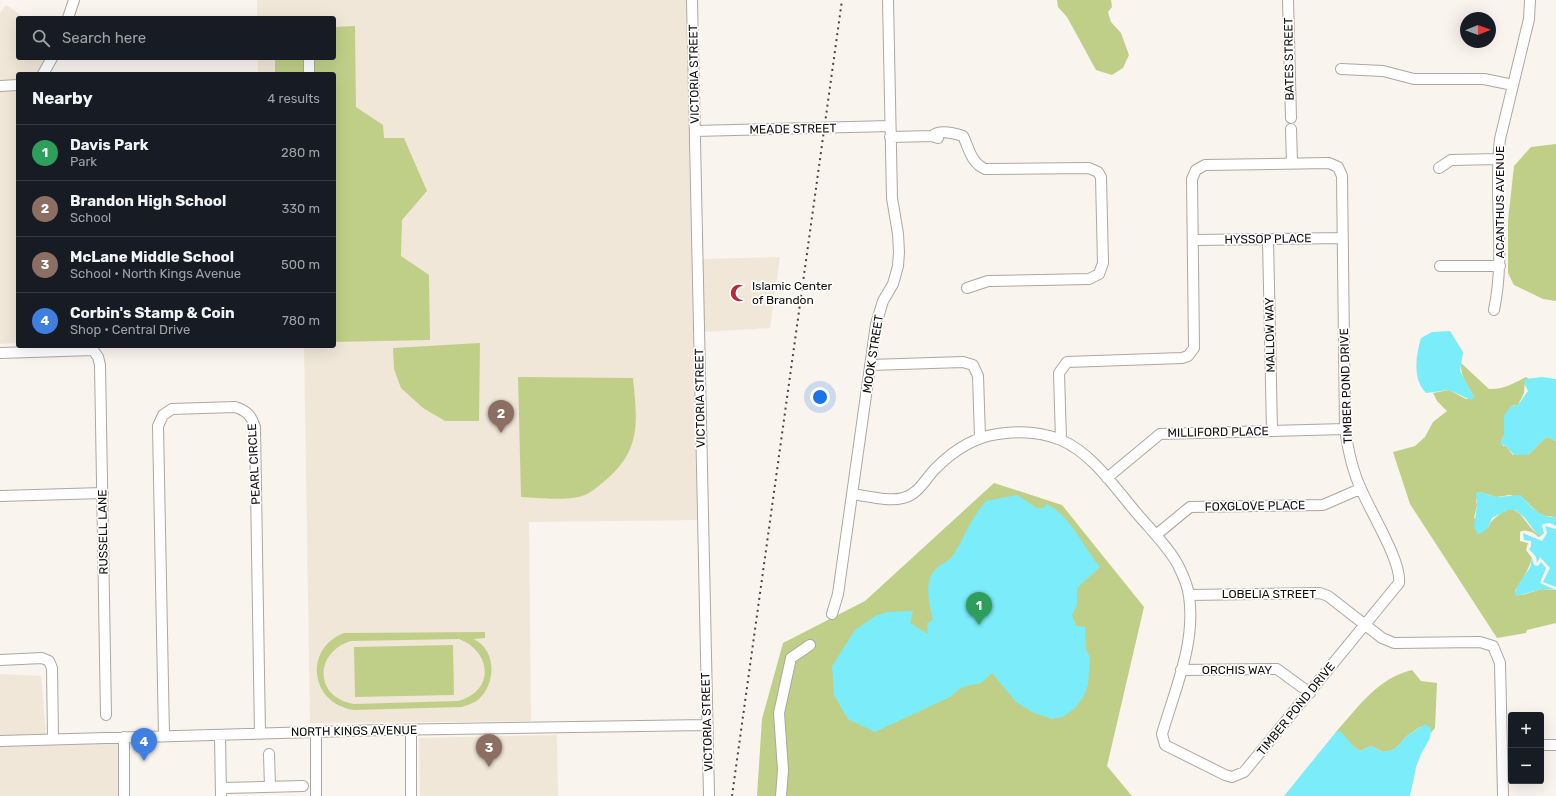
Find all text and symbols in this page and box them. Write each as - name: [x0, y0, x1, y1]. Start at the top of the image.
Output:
- north arrow: [1460, 12, 1496, 48]
- search box: [16, 16, 336, 60]
- street label: BATES STREET: [1281, 17, 1297, 101]
- street label: VICTORIA STREET: [686, 24, 702, 124]
- icon: search: [30, 27, 52, 49]
- text: Search here: [62, 29, 146, 47]
- text: Nearby: [32, 88, 93, 108]
- text: 4 results: [267, 91, 320, 106]
- street label: MEADE STREET: [749, 121, 837, 137]
- text: Davis Park: [70, 136, 148, 154]
- text: 1: [42, 145, 48, 160]
- text: 280 m: [281, 145, 320, 160]
- street label: ACANTHUS AVENUE: [1493, 146, 1507, 258]
- text: Park: [70, 154, 97, 169]
- text: Brandon High School: [70, 192, 226, 210]
- text: 2: [41, 201, 49, 216]
- text: 330 m: [281, 201, 320, 216]
- text: School: [70, 210, 111, 225]
- street label: HYSSOP PLACE: [1224, 231, 1312, 247]
- text: McLane Middle School: [70, 248, 234, 266]
- text: 3: [41, 257, 49, 272]
- text: 500 m: [281, 257, 320, 272]
- text: School · North Kings Avenue: [70, 266, 241, 281]
- place label: Islamic Center of Brandon: [752, 279, 832, 307]
- mosque icon: Islamic Center of Brandon: [729, 283, 749, 303]
- street label: MALLOW WAY: [1262, 297, 1278, 373]
- text: Corbin's Stamp & Coin: [70, 304, 235, 322]
- text: 4: [41, 313, 49, 328]
- text: 780 m: [282, 313, 320, 328]
- street label: MOOK STREET: [860, 314, 886, 394]
- text: Shop · Central Drive: [70, 322, 190, 337]
- street label: TIMBER POND DRIVE: [1337, 328, 1355, 444]
- street label: VICTORIA STREET: [692, 348, 708, 448]
- your location: [810, 387, 830, 407]
- pin: 2: [488, 400, 514, 433]
- street label: PEARL CIRCLE: [245, 423, 263, 505]
- street label: MILLIFORD PLACE: [1167, 424, 1269, 440]
- street label: RUSSELL LANE: [95, 489, 111, 575]
- street label: FOXGLOVE PLACE: [1205, 498, 1305, 514]
- street label: LOBELIA STREET: [1222, 587, 1316, 601]
- pin: 1: [966, 592, 992, 625]
- street label: TIMBER POND DRIVE: [1254, 660, 1338, 758]
- street label: ORCHIS WAY: [1202, 663, 1272, 677]
- street label: VICTORIA STREET: [698, 672, 716, 772]
- map controls: [1508, 712, 1544, 784]
- button: +: [1508, 712, 1544, 748]
- street label: NORTH KINGS AVENUE: [291, 723, 417, 739]
- pin: 4: [131, 728, 157, 761]
- pin: 3: [476, 734, 502, 767]
- button: −: [1508, 748, 1544, 784]

